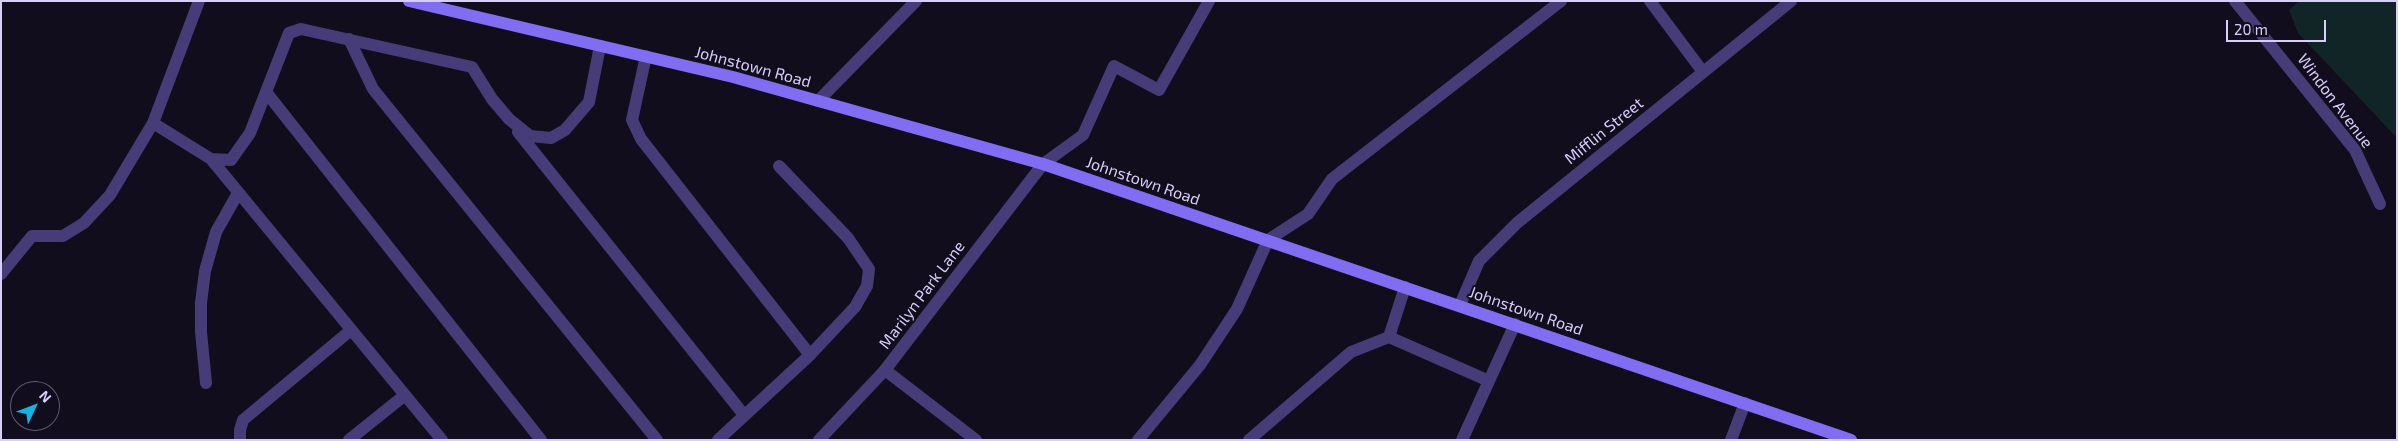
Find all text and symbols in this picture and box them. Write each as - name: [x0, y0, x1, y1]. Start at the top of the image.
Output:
- scale bar: [2228, 10, 2328, 42]
- text: 20 m: [2234, 20, 2268, 38]
- street label: Johnstown Road: [693, 42, 813, 92]
- street label: Windon Avenue: [2293, 50, 2377, 152]
- street label: Mifflin Street: [1561, 94, 1647, 168]
- street label: Johnstown Road: [1083, 153, 1203, 209]
- street label: Marilyn Park Lane: [875, 237, 969, 353]
- street label: Johnstown Road: [1466, 283, 1586, 339]
- north arrow: [10, 381, 60, 431]
- text: N: [36, 387, 55, 406]

